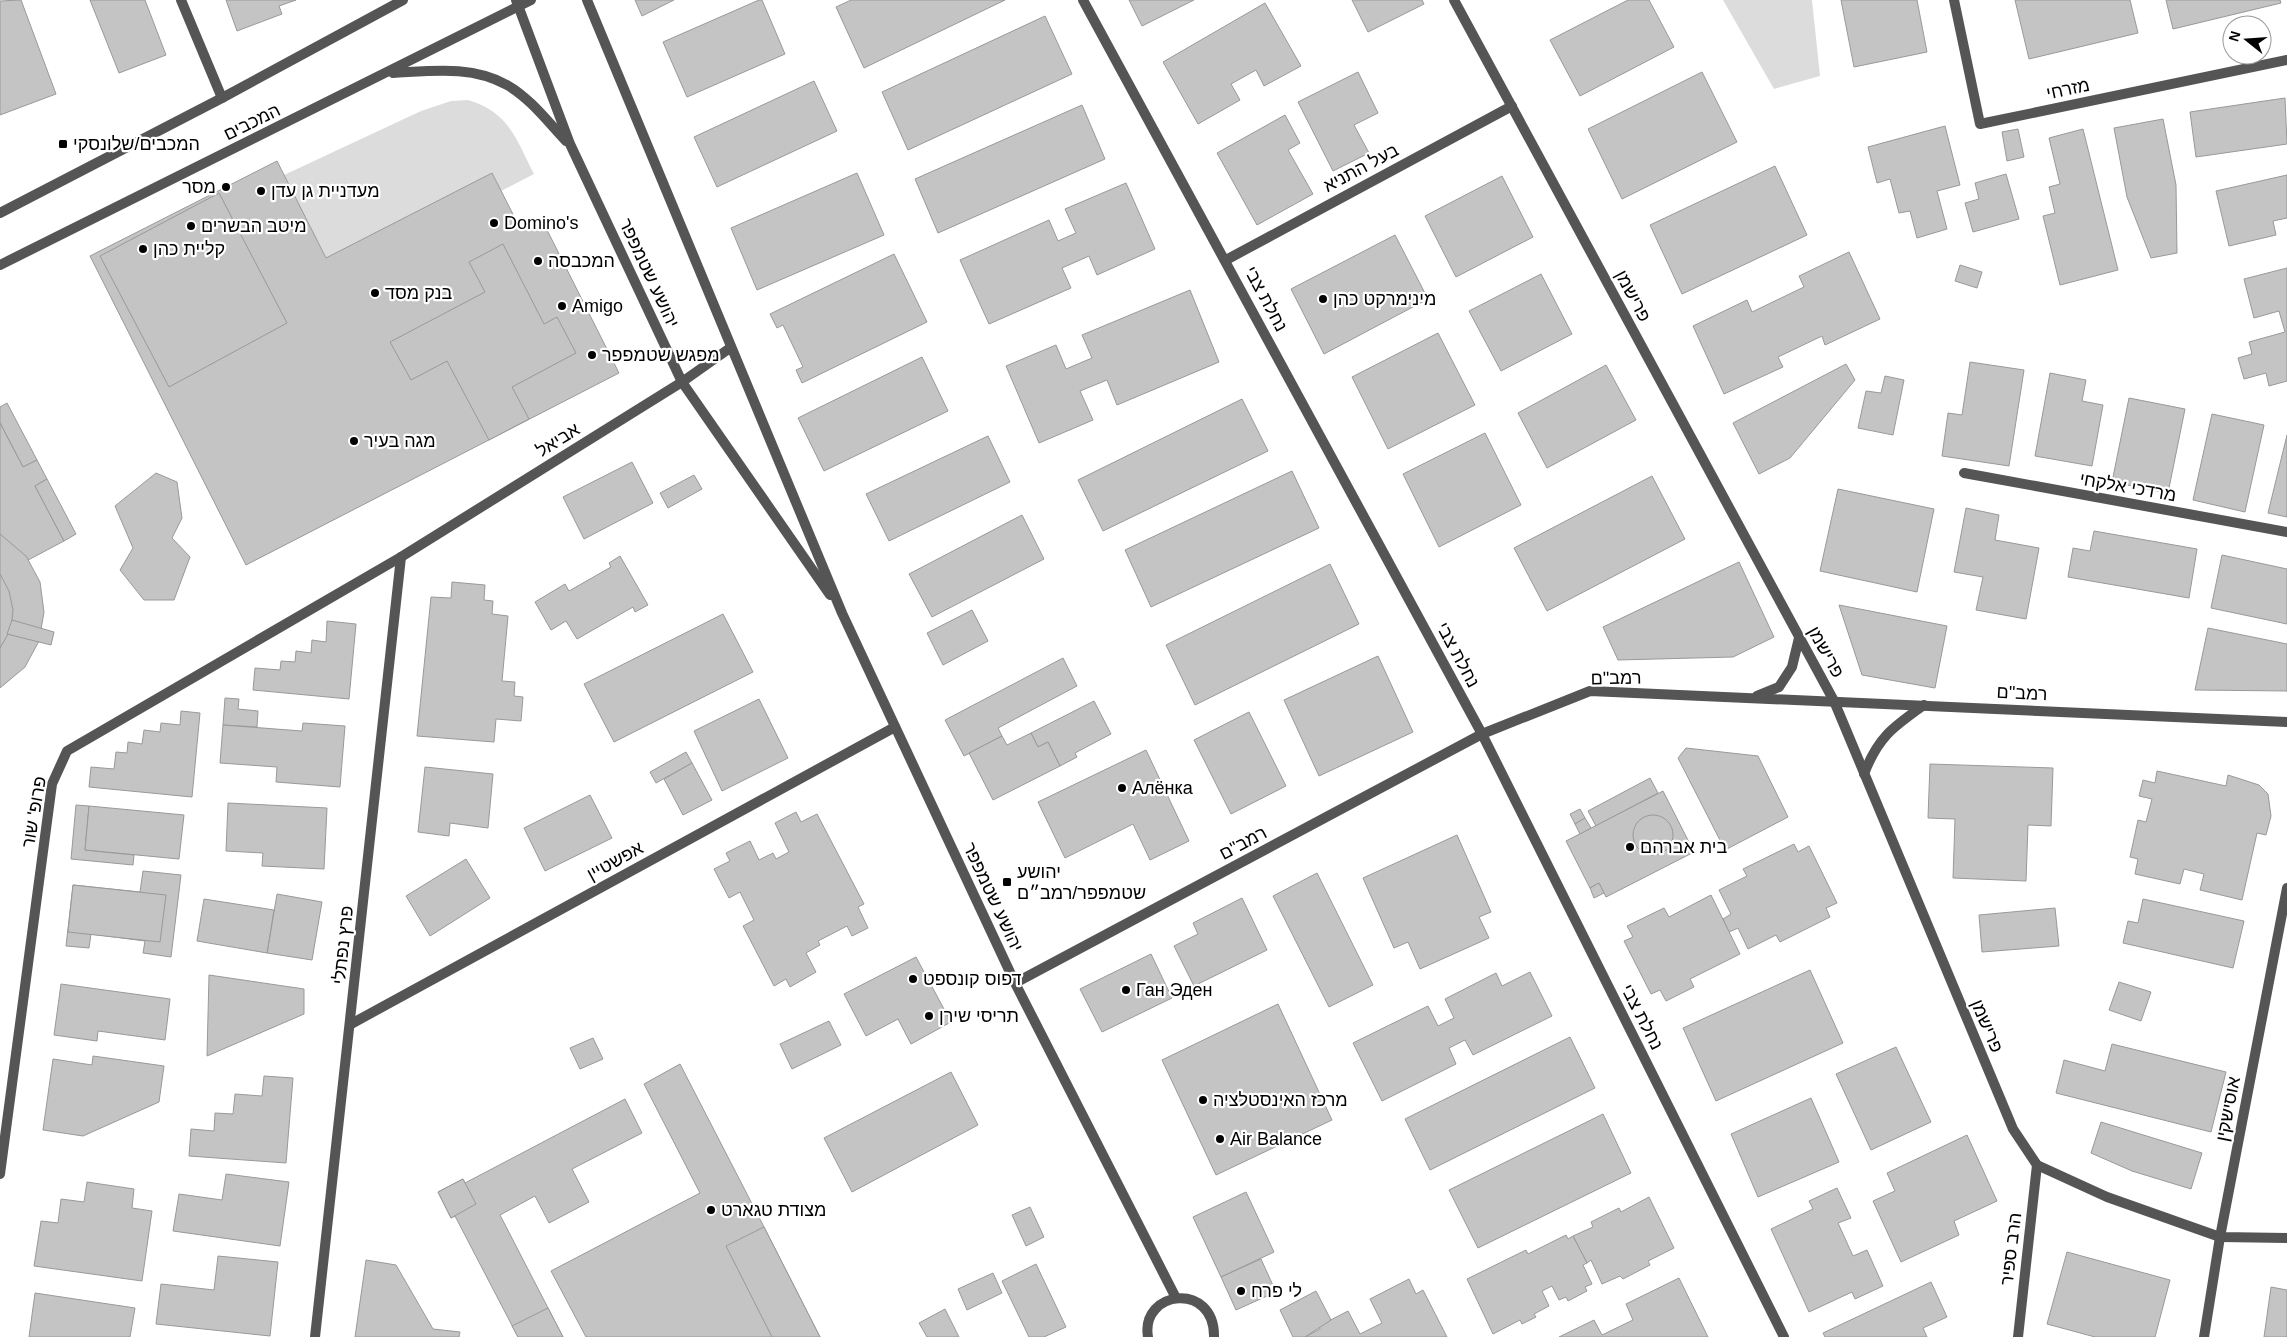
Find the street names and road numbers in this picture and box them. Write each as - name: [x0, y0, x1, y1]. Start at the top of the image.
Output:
- street label: מזרחי: [2045, 75, 2091, 103]
- street label: המכבים: [220, 100, 284, 144]
- street label: בעל התניא: [1320, 140, 1402, 196]
- street label: יהושע שטמפפר: [615, 215, 683, 331]
- street label: נחלת צבי: [1241, 263, 1291, 335]
- street label: פרישמן: [1611, 267, 1655, 325]
- street label: אביאל: [533, 419, 584, 461]
- street label: מרדכי אלקחי: [2078, 469, 2178, 505]
- street label: נחלת צבי: [1433, 619, 1483, 691]
- street label: פרישמן: [1804, 623, 1848, 681]
- street label: רמב"ם: [1590, 668, 1642, 688]
- street label: רמב"ם: [1996, 682, 2048, 704]
- street label: פרופ' שור: [18, 775, 50, 849]
- street label: רמב"ם: [1216, 822, 1270, 864]
- street label: אפשטיין: [583, 837, 647, 885]
- street label: יהושע שטמפפר: [959, 839, 1027, 955]
- street label: פרץ נפתלי: [329, 905, 357, 985]
- street label: נחלת צבי: [1617, 981, 1667, 1053]
- street label: פרישמן: [1967, 997, 2007, 1055]
- street label: אוסישקין: [2212, 1074, 2244, 1143]
- street label: הרב ספיר: [1997, 1211, 2025, 1287]

